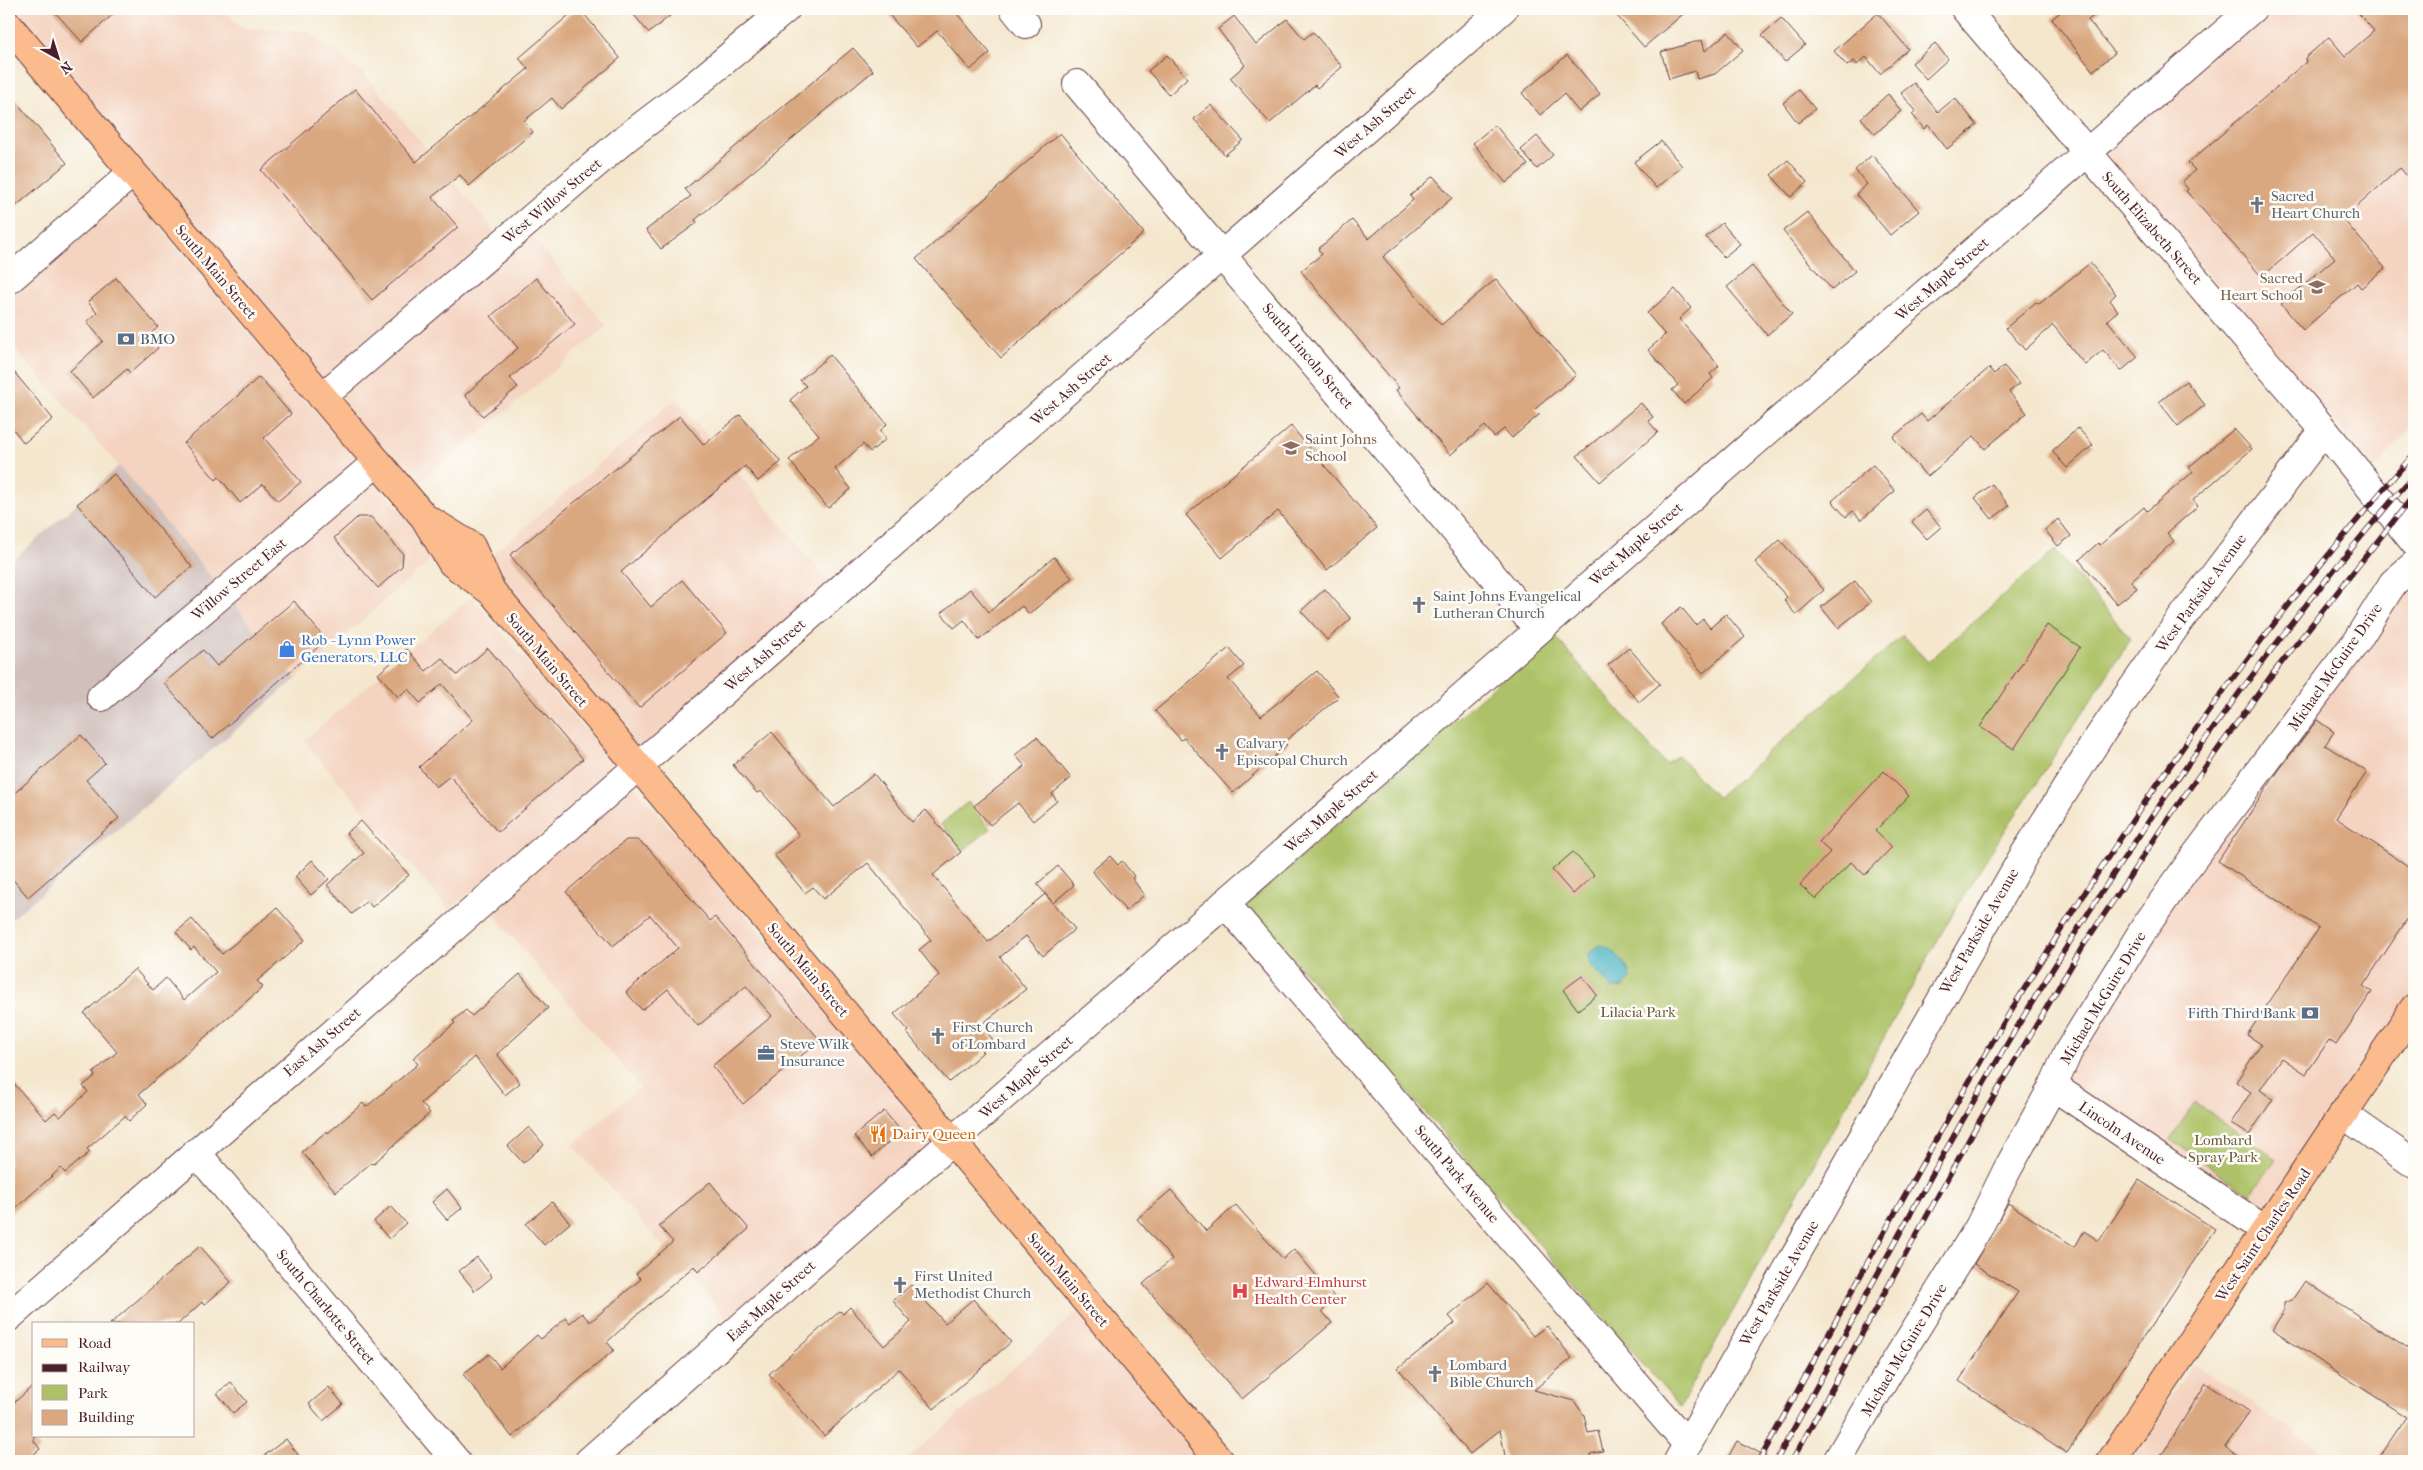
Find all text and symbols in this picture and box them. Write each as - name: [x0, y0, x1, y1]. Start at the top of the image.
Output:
- north arrow: [32, 32, 82, 82]
- text: N: [56, 58, 75, 78]
- street label: West Ash Street: [1330, 81, 1420, 163]
- street label: West Willow Street: [498, 154, 606, 248]
- street label: South Elizabeth Street: [2098, 168, 2206, 289]
- place label: Sacred Heart Church: [2271, 187, 2361, 222]
- church icon: Sacred Heart Church: [2247, 195, 2267, 215]
- street label: South Main Street: [171, 221, 261, 323]
- street label: West Maple Street: [1891, 233, 1993, 325]
- place label: Sacred Heart School: [2220, 269, 2304, 304]
- school or university icon: Sacred Heart School: [2307, 277, 2327, 297]
- street label: South Lincoln Street: [1259, 299, 1358, 413]
- bank icon: BMO: [116, 329, 136, 349]
- place label: BMO: [140, 330, 175, 348]
- street label: West Ash Street: [1026, 348, 1116, 430]
- place label: Saint Johns School: [1305, 430, 1377, 465]
- school or university icon: Saint Johns School: [1281, 438, 1301, 458]
- street label: West Maple Street: [1585, 498, 1687, 590]
- street label: West Parkside Avenue: [2151, 530, 2250, 657]
- street label: Willow Street East: [187, 534, 291, 625]
- place label: Saint Johns Evangelical Lutheran Church: [1433, 587, 1581, 622]
- church icon: Saint Johns Evangelical Lutheran Church: [1409, 595, 1429, 615]
- street label: Michael McGuire Drive: [2284, 599, 2386, 734]
- street label: South Main Street: [502, 609, 592, 711]
- street label: West Ash Street: [720, 614, 810, 696]
- place label: Rob - Lynn Power Generators, LLC: [301, 631, 416, 666]
- shop icon: Rob - Lynn Power Generators, LLC: [277, 639, 297, 659]
- place label: Calvary Episcopal Church: [1236, 734, 1349, 769]
- church icon: Calvary Episcopal Church: [1212, 742, 1232, 762]
- street label: West Maple Street: [1280, 765, 1382, 857]
- street label: West Parkside Avenue: [1935, 864, 2023, 998]
- street label: South Main Street: [763, 919, 853, 1021]
- street label: Michael McGuire Drive: [2056, 928, 2150, 1068]
- street label: East Ash Street: [280, 1003, 365, 1080]
- park label: Lilacia Park: [1600, 1003, 1676, 1021]
- bank icon: Fifth Third Bank: [2300, 1003, 2320, 1023]
- place label: Fifth Third Bank: [2188, 1004, 2296, 1022]
- place label: First Church of Lombard: [952, 1018, 1034, 1053]
- church icon: First Church of Lombard: [928, 1026, 948, 1046]
- street label: West Maple Street: [975, 1031, 1077, 1123]
- place label: Steve Wilk Insurance: [780, 1035, 849, 1070]
- office icon: Steve Wilk Insurance: [756, 1043, 776, 1063]
- street label: Lincoln Avenue: [2075, 1097, 2169, 1169]
- street label: South Park Avenue: [1411, 1121, 1504, 1227]
- restaurant icon: Dairy Queen: [868, 1124, 888, 1144]
- place label: Dairy Queen: [892, 1125, 976, 1143]
- park label: Lombard Spray Park: [2188, 1131, 2258, 1166]
- street label: West Saint Charles Road: [2211, 1164, 2315, 1306]
- street label: West Parkside Avenue: [1735, 1216, 1823, 1350]
- street label: South Main Street: [1023, 1229, 1113, 1331]
- street label: South Charlotte Street: [273, 1246, 380, 1369]
- street label: East Maple Street: [723, 1256, 820, 1346]
- place label: First United Methodist Church: [914, 1267, 1032, 1302]
- place label: Edward-Elmhurst Health Center: [1254, 1273, 1368, 1308]
- church icon: First United Methodist Church: [890, 1275, 910, 1295]
- street label: Michael McGuire Drive: [1857, 1280, 1951, 1420]
- hospital icon: Edward-Elmhurst Health Center: [1230, 1281, 1250, 1301]
- legend: [32, 1322, 195, 1438]
- text: Road: [78, 1334, 112, 1352]
- place label: Lombard Bible Church: [1449, 1356, 1534, 1391]
- text: Railway: [78, 1358, 131, 1376]
- church icon: Lombard Bible Church: [1425, 1364, 1445, 1384]
- text: Park: [78, 1384, 108, 1402]
- text: Building: [78, 1408, 135, 1426]

